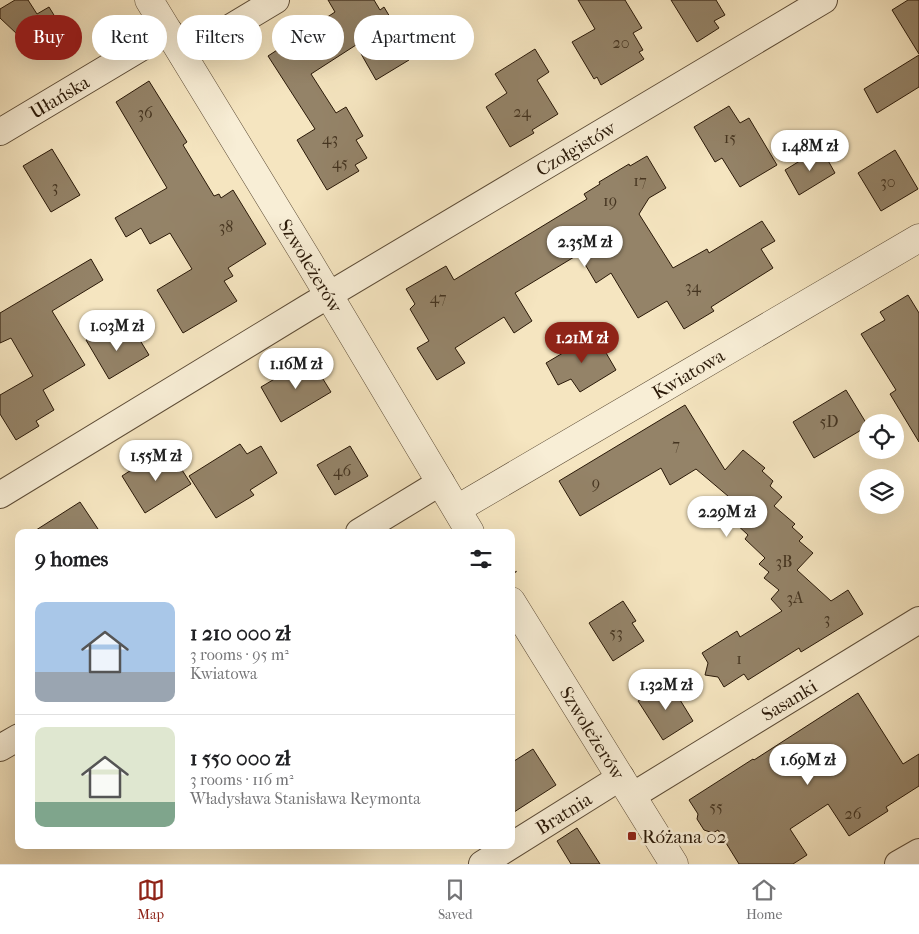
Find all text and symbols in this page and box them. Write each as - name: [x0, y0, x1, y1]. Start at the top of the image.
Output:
- chip: Buy: [15, 15, 82, 60]
- chip: Rent: [92, 15, 167, 60]
- chip: Filters: [177, 15, 262, 60]
- chip: New: [272, 15, 344, 60]
- chip: Apartment: [354, 15, 474, 60]
- house number: 20: [612, 33, 630, 52]
- street label: Ułańska: [26, 71, 94, 124]
- house number: 24: [513, 102, 531, 121]
- house number: 36: [137, 103, 153, 122]
- street label: Czołgistów: [532, 116, 621, 181]
- house number: 15: [724, 128, 736, 147]
- house number: 43: [322, 129, 338, 148]
- pin: 1.48M zł: [758, 130, 862, 172]
- text: 1.48M zł: [782, 136, 838, 155]
- house number: 45: [332, 153, 348, 172]
- house number: 17: [633, 171, 647, 190]
- house number: 30: [880, 172, 896, 191]
- house number: 3: [52, 177, 58, 196]
- house number: 19: [603, 191, 617, 210]
- street label: Szwoleżerów: [273, 215, 347, 317]
- house number: 38: [219, 217, 233, 236]
- pin: 2.35M zł: [533, 226, 637, 268]
- text: 2.35M zł: [558, 232, 612, 251]
- house number: 34: [685, 277, 702, 296]
- house number: 47: [430, 288, 447, 307]
- pin: 1.03M zł: [65, 310, 169, 352]
- text: 1.03M zł: [90, 316, 144, 335]
- pin: 1.21M zł: [530, 322, 634, 364]
- text: 1.21M zł: [556, 328, 608, 347]
- street label: Kwiatowa: [649, 344, 729, 404]
- pin: 1.16M zł: [244, 348, 348, 390]
- text: 1.16M zł: [270, 354, 322, 373]
- house number: 5D: [819, 412, 839, 431]
- map controls: [859, 414, 904, 514]
- button: locate: [859, 414, 904, 459]
- house number: 7: [672, 435, 680, 454]
- pin: 1.55M zł: [104, 440, 208, 482]
- text: 1.55M zł: [130, 446, 182, 465]
- house number: 46: [333, 461, 351, 480]
- button: layers: [859, 469, 904, 514]
- house number: 9: [592, 473, 600, 492]
- pin: 2.29M zł: [675, 496, 779, 538]
- text: 2.29M zł: [698, 502, 756, 521]
- icon: filters: [467, 545, 495, 573]
- text: 9 homes: [35, 547, 108, 571]
- house number: 3B: [776, 552, 792, 571]
- house number: 3A: [787, 588, 804, 607]
- house number: 3: [824, 609, 830, 628]
- text: 1 210 000 zł: [190, 621, 291, 645]
- icon: home: [75, 622, 135, 682]
- house number: 53: [609, 623, 623, 642]
- text: 3 rooms · 95 m²: [190, 645, 289, 664]
- house number: 1: [736, 649, 742, 668]
- text: Kwiatowa: [190, 664, 257, 683]
- pin: 1.32M zł: [614, 668, 718, 711]
- text: 1.32M zł: [639, 675, 693, 694]
- street label: Sasanki: [758, 675, 821, 726]
- street label: Szwoleżerów: [555, 683, 629, 784]
- pin: 1.69M zł: [756, 744, 860, 786]
- text: 1 550 000 zł: [190, 746, 290, 770]
- icon: home: [75, 747, 135, 807]
- text: 1.69M zł: [780, 750, 836, 769]
- text: 3 rooms · 116 m²: [190, 770, 293, 789]
- street label: Bratnia: [532, 788, 596, 840]
- text: Władysława Stanisława Reymonta: [190, 789, 421, 808]
- house number: 55: [709, 797, 723, 816]
- house number: 26: [845, 804, 862, 823]
- place label: Różana 02: [642, 826, 727, 848]
- marker: Różana 02: [626, 830, 638, 842]
- tab: Map: [137, 876, 165, 923]
- tab: Saved: [438, 876, 473, 923]
- tab: Home: [746, 876, 782, 923]

